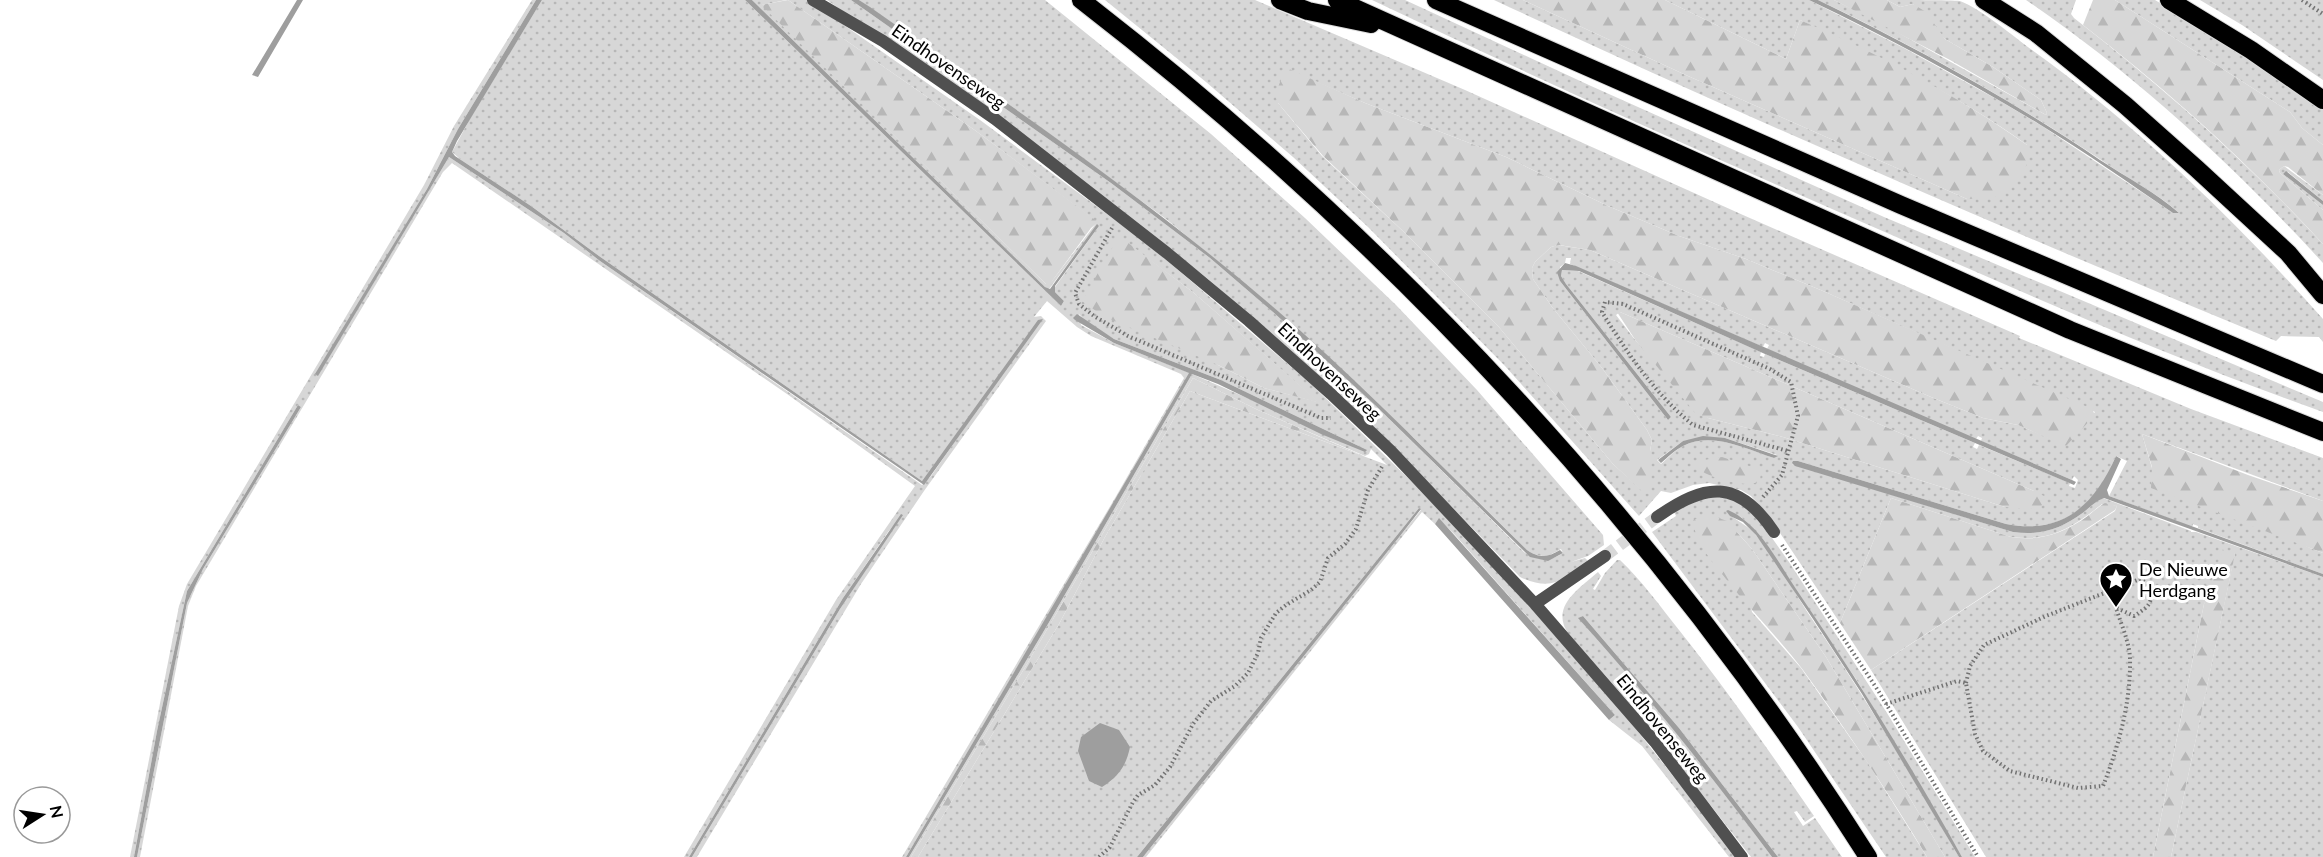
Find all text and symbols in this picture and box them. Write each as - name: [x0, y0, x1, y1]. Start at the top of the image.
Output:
- street label: Eindhovenseweg: [888, 19, 1010, 113]
- street label: Eindhovenseweg: [1274, 317, 1386, 425]
- place label: De Nieuwe Herdgang: [2139, 558, 2228, 601]
- place icon: De Nieuwe Herdgang: [2098, 561, 2134, 608]
- street label: Eindhovenseweg: [1612, 669, 1714, 787]
- north arrow: [12, 785, 72, 845]
- text: N: [47, 804, 68, 820]

